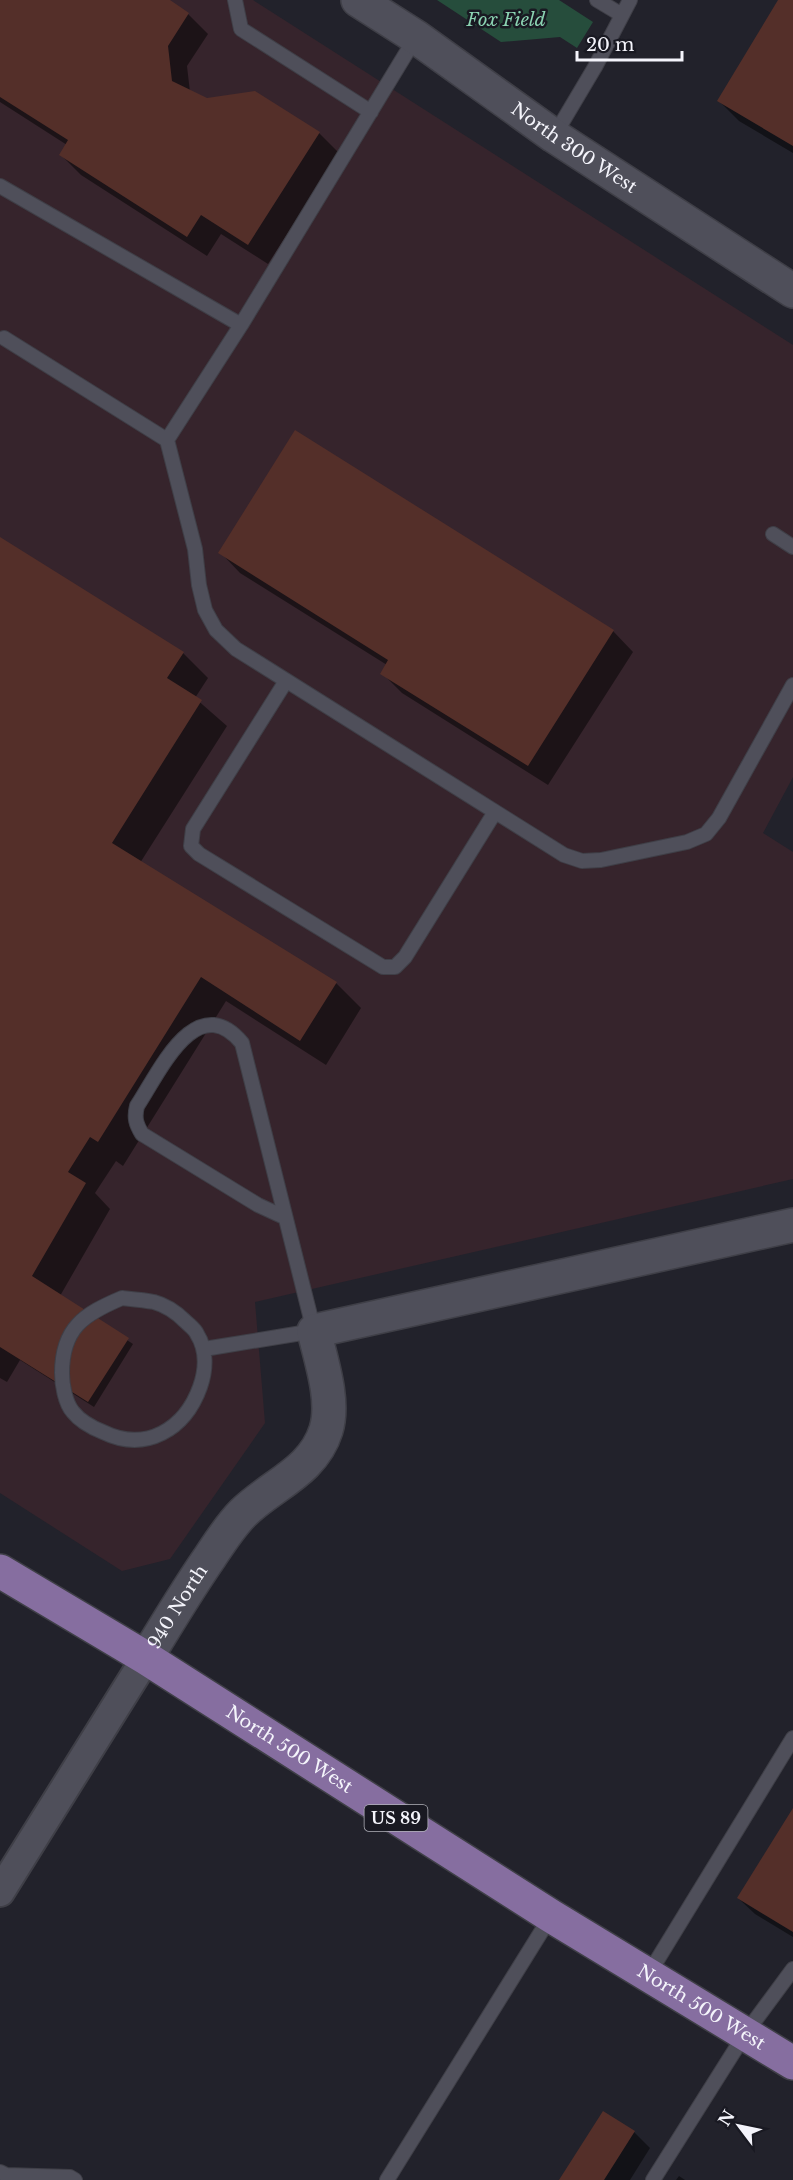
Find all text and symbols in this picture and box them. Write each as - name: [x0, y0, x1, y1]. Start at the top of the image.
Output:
- park label: Fox Field: [466, 9, 546, 31]
- scale bar: [577, 24, 682, 62]
- text: 20 m: [586, 34, 634, 56]
- street label: North 300 West: [507, 98, 641, 198]
- street label: 940 North: [143, 1561, 212, 1653]
- street label: North 500 West: [222, 1701, 357, 1798]
- road number: US 89: [364, 1805, 428, 1831]
- street label: North 500 West: [633, 1960, 770, 2055]
- north arrow: [709, 2096, 769, 2156]
- text: N: [714, 2106, 739, 2130]

